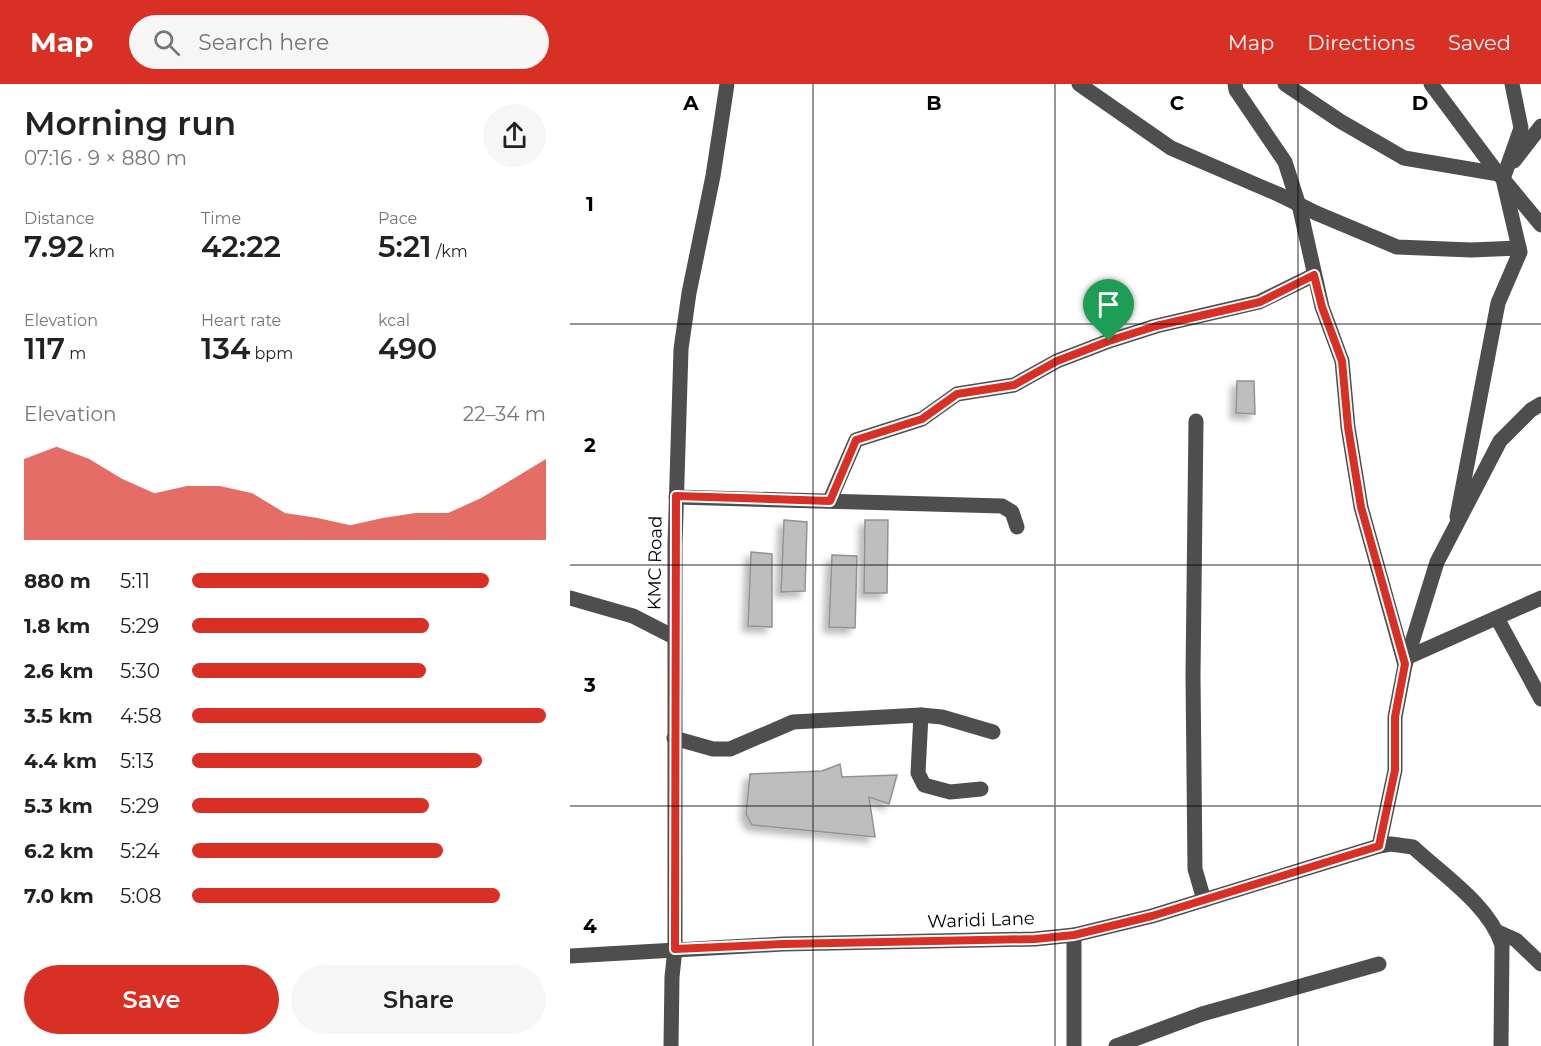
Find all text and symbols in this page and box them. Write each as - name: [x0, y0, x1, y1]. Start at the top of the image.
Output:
- search box: [129, 15, 549, 69]
- text: Map: [30, 25, 93, 59]
- icon: search: [150, 26, 183, 59]
- text: Search here: [198, 29, 329, 56]
- text: Map: [1228, 30, 1274, 55]
- text: Directions: [1307, 30, 1415, 55]
- text: Saved: [1448, 30, 1511, 55]
- text: A: [682, 91, 699, 115]
- text: B: [926, 91, 942, 115]
- text: C: [1170, 91, 1185, 115]
- text: D: [1412, 91, 1428, 115]
- text: Morning run: [24, 103, 236, 143]
- button: share: [483, 104, 546, 167]
- text: 07:16 · 9 × 880 m: [24, 146, 187, 170]
- text: 1: [586, 192, 594, 216]
- text: Distance: [24, 209, 94, 228]
- text: Time: [201, 209, 241, 228]
- text: Pace: [378, 209, 417, 228]
- text: 7.92: [24, 228, 84, 265]
- text: 42:22: [201, 228, 281, 265]
- text: 5:21: [378, 228, 432, 265]
- text: km: [84, 242, 115, 261]
- text: /km: [432, 242, 468, 261]
- pin: [1083, 279, 1134, 341]
- icon: arrive: [1092, 288, 1125, 321]
- text: Elevation: [24, 311, 98, 330]
- text: Heart rate: [201, 311, 281, 330]
- text: kcal: [378, 311, 410, 330]
- text: 117: [24, 330, 65, 367]
- text: 134: [201, 330, 250, 367]
- text: 490: [378, 330, 437, 367]
- text: m: [65, 344, 86, 363]
- text: bpm: [250, 344, 293, 363]
- text: Elevation: [24, 402, 116, 426]
- text: 22–34 m: [463, 402, 546, 426]
- text: 2: [584, 433, 596, 457]
- street label: KMC Road: [643, 516, 667, 610]
- text: 880 m: [24, 569, 91, 593]
- text: 5:11: [120, 569, 150, 593]
- text: 1.8 km: [24, 614, 90, 638]
- text: 5:29: [120, 614, 159, 638]
- text: 2.6 km: [24, 659, 93, 683]
- text: 5:30: [120, 659, 160, 683]
- text: 3: [583, 673, 596, 697]
- text: 3.5 km: [24, 704, 93, 728]
- text: 4:58: [120, 704, 162, 728]
- text: 4.4 km: [24, 749, 97, 773]
- text: 5:13: [120, 749, 154, 773]
- text: 5.3 km: [24, 794, 93, 818]
- text: 5:29: [120, 794, 159, 818]
- text: 6.2 km: [24, 839, 94, 863]
- text: 5:24: [120, 839, 160, 863]
- text: 7.0 km: [24, 884, 94, 908]
- text: 5:08: [120, 884, 162, 908]
- street label: Waridi Lane: [927, 907, 1035, 933]
- text: 4: [583, 914, 597, 938]
- button: Save: [24, 965, 279, 1034]
- button: Share: [291, 965, 546, 1034]

